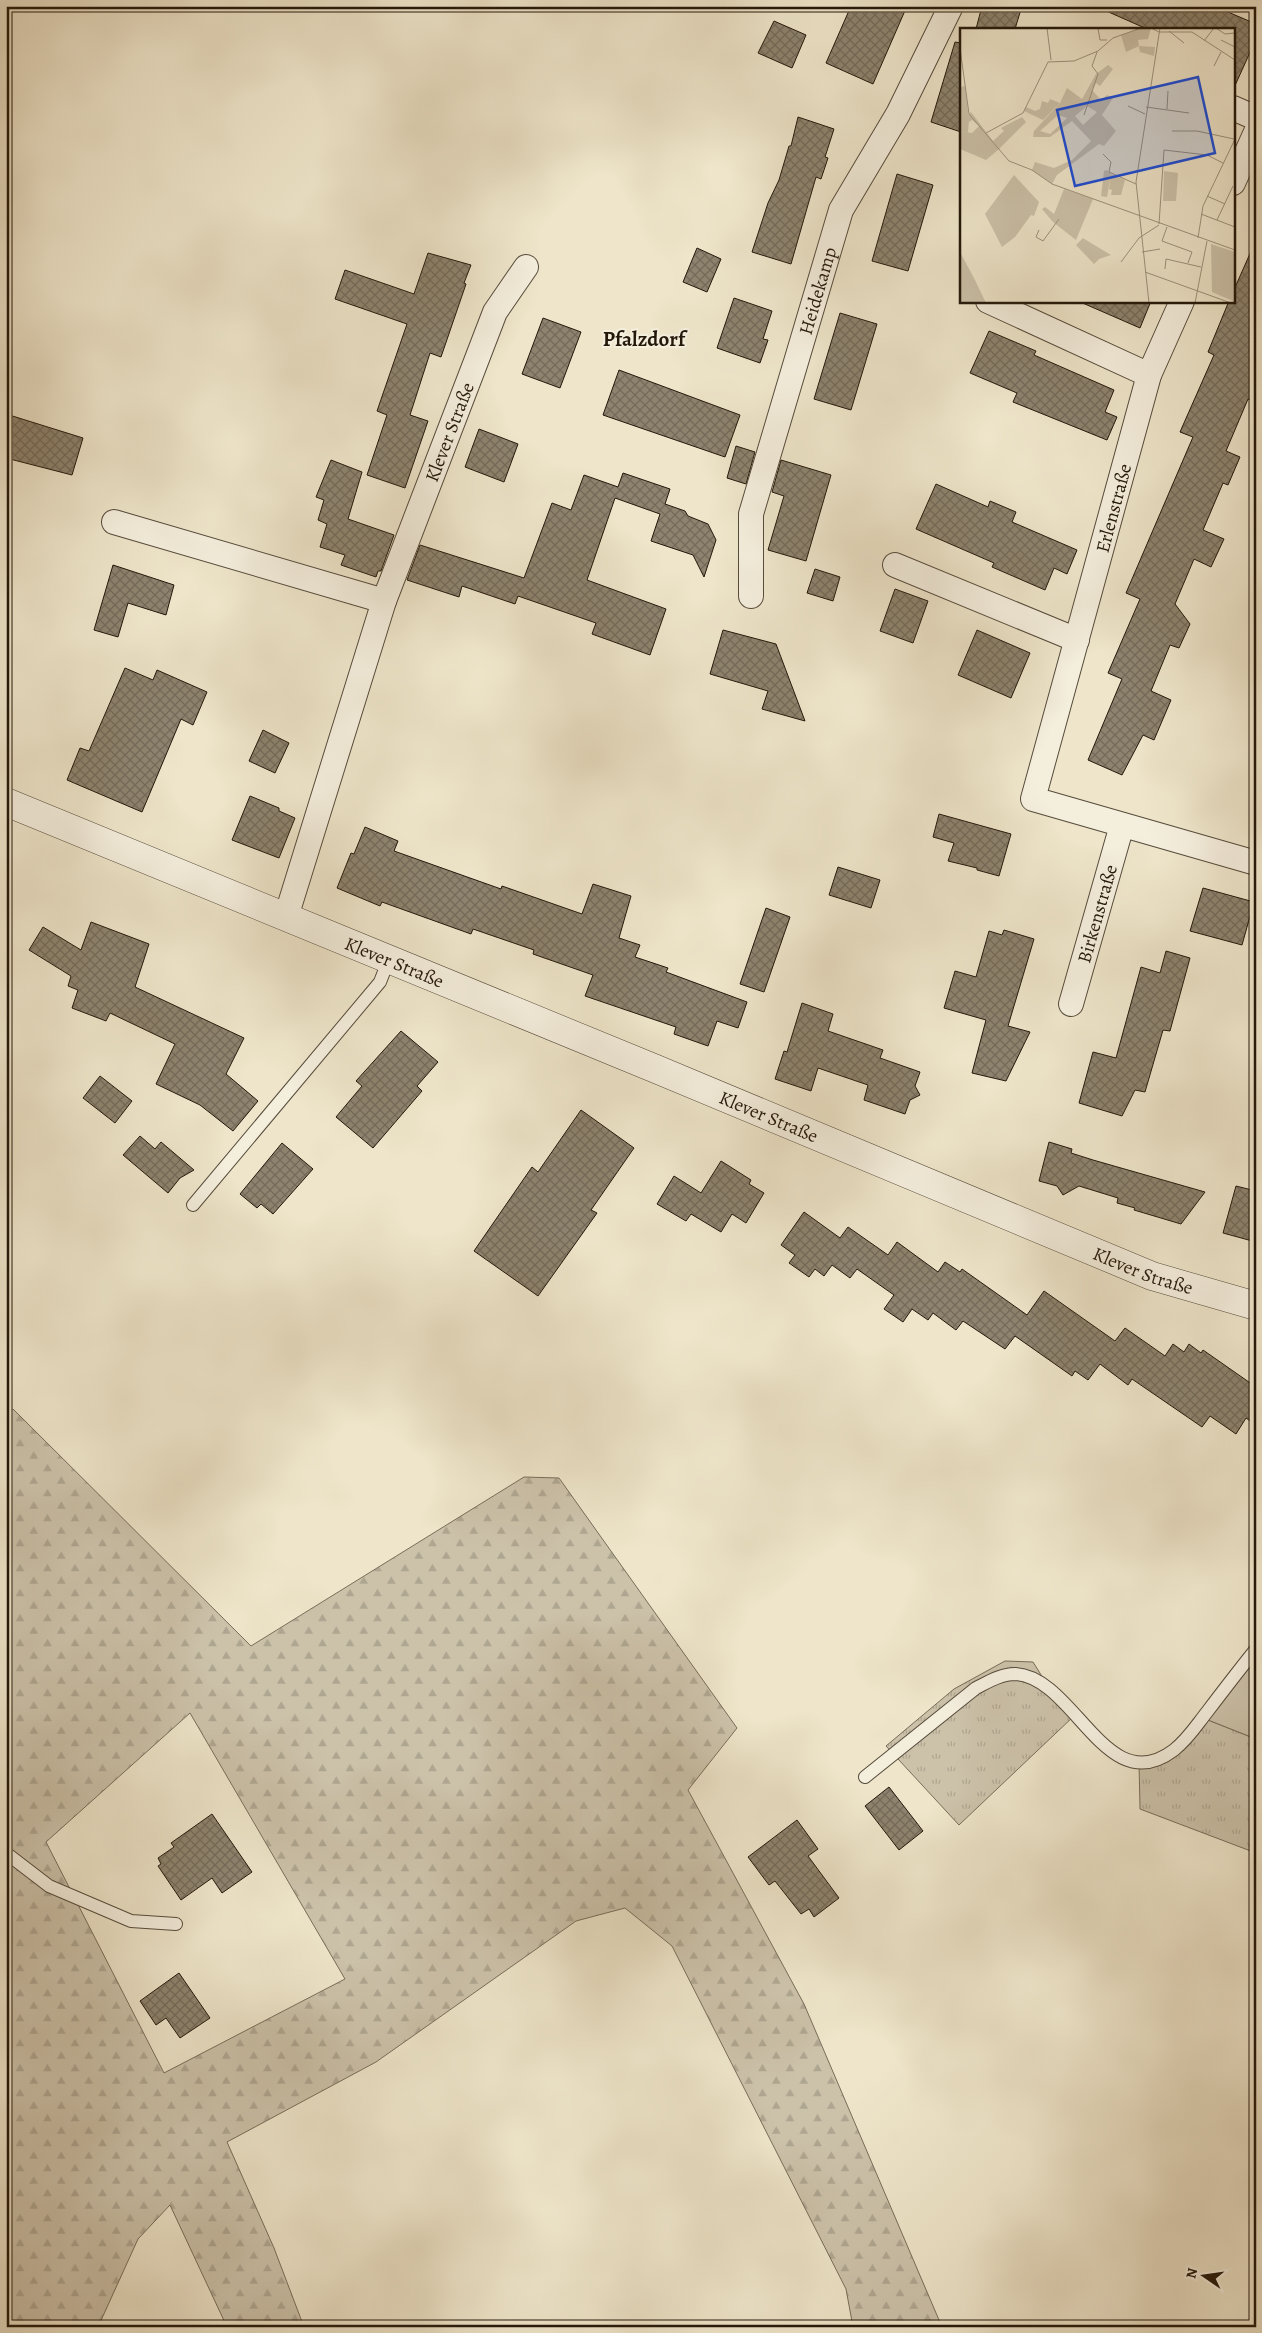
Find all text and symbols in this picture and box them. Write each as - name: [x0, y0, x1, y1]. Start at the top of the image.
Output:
- inset map: [960, 28, 1234, 302]
- street label: Heidekamp: [793, 244, 843, 338]
- district label: Pfalzdorf: [603, 325, 688, 353]
- street label: Klever Straße: [419, 379, 481, 486]
- street label: Erlenstraße: [1090, 461, 1138, 556]
- street label: Birkenstraße: [1071, 862, 1124, 966]
- street label: Klever Straße: [341, 931, 448, 994]
- street label: Klever Straße: [715, 1085, 822, 1149]
- street label: Klever Straße: [1089, 1241, 1196, 1301]
- north arrow: [1180, 2250, 1230, 2300]
- text: N: [1181, 2266, 1202, 2280]

